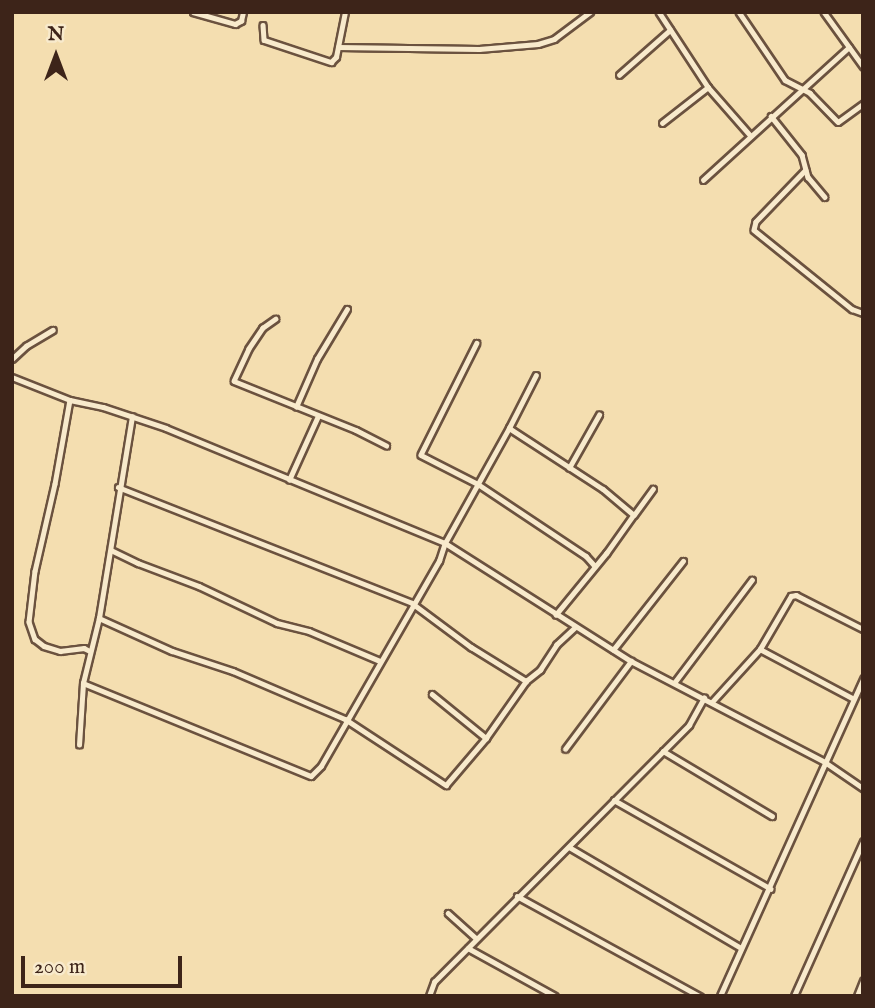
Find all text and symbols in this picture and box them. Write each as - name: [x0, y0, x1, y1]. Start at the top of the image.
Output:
- north arrow: [21, 21, 91, 91]
- text: N: [48, 23, 64, 47]
- scale bar: [24, 942, 186, 986]
- text: 200 m: [34, 954, 85, 981]

